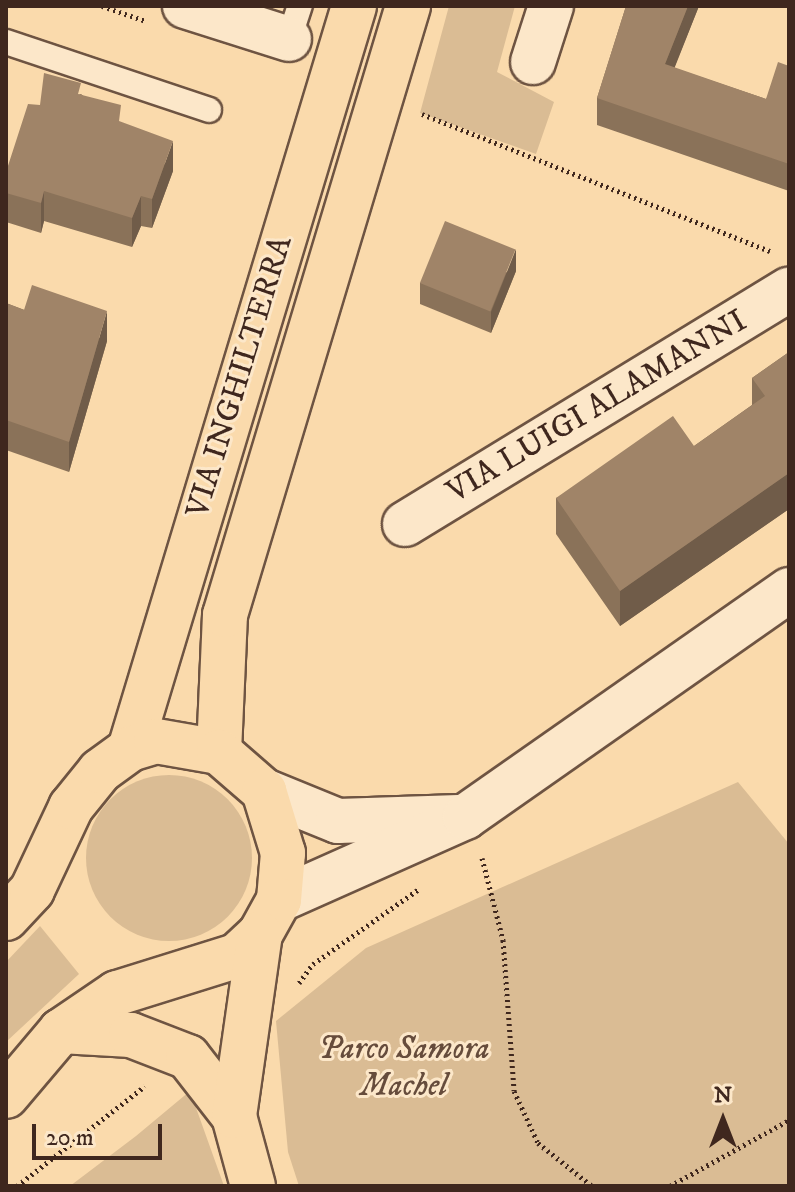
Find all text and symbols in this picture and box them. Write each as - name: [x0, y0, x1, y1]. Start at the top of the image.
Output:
- street label: VIA INGHILTERRA: [179, 231, 301, 523]
- street label: VIA LUIGI ALAMANNI: [440, 302, 754, 512]
- park label: Parco Samora Machel: [318, 1031, 490, 1106]
- north arrow: [683, 1080, 763, 1160]
- text: N: [714, 1082, 732, 1109]
- scale bar: [36, 1108, 166, 1158]
- text: 20 m: [46, 1123, 94, 1153]

